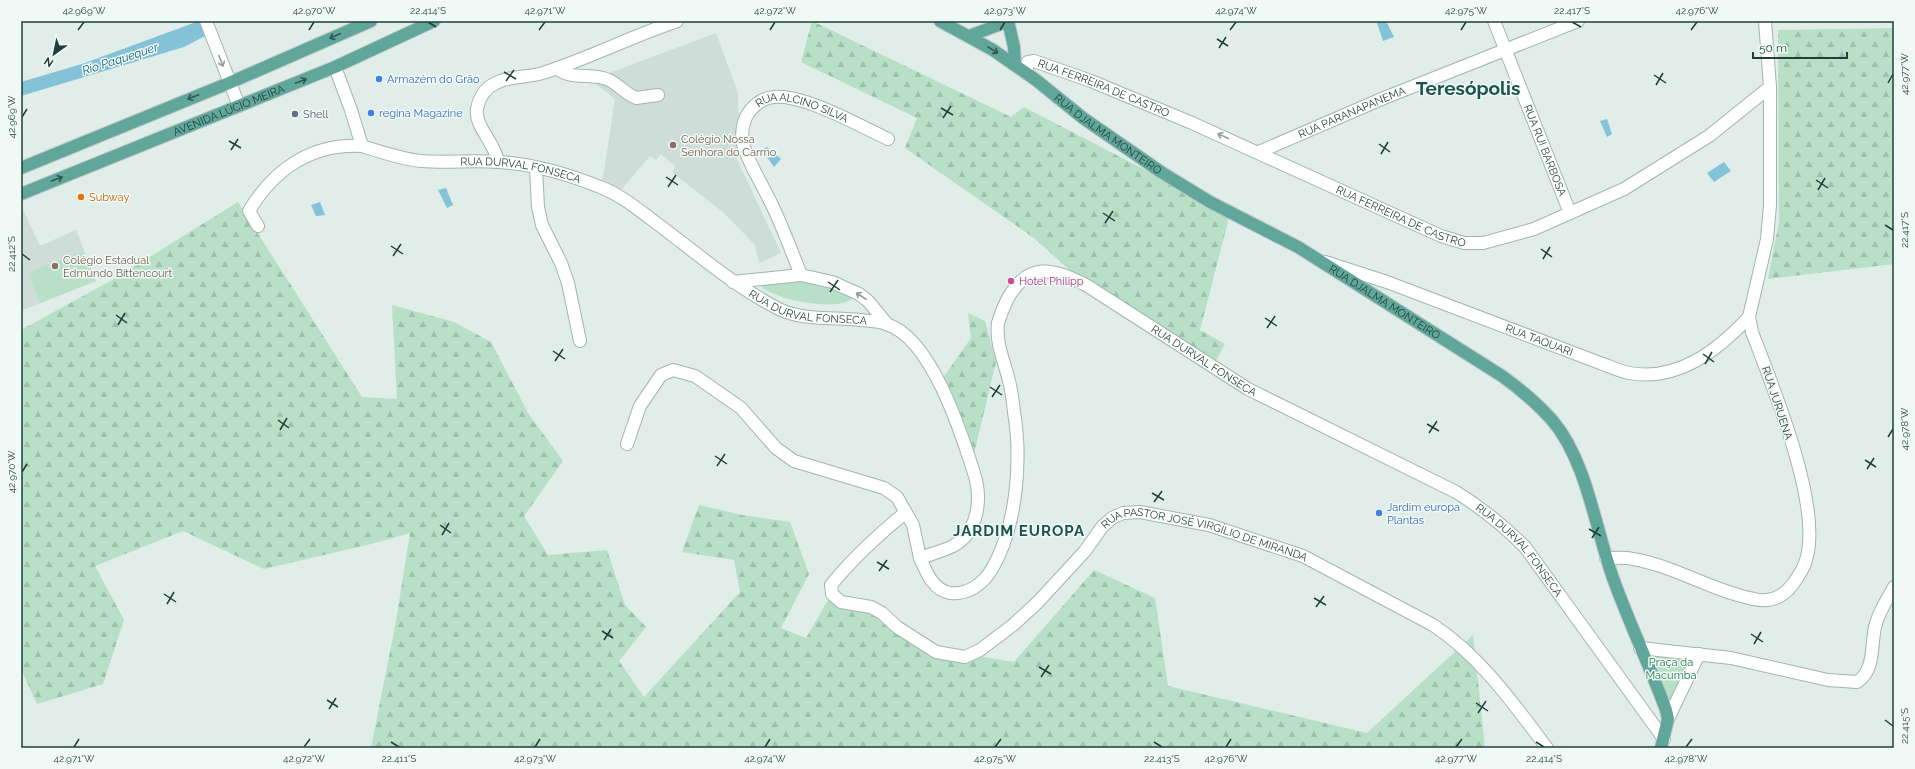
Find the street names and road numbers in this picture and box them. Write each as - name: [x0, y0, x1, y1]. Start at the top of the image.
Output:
- street label: RUA FERREIRA DE CASTRO: [1036, 56, 1171, 119]
- street label: AVENIDA LÚCIO MEIRA: [171, 81, 287, 138]
- street label: RUA PARANAPANEMA: [1296, 83, 1408, 141]
- street label: RUA ALCINO SILVA: [753, 90, 851, 125]
- street label: RUA DJALMA MONTEIRO: [1052, 91, 1164, 177]
- street label: RUA RUI BARBOSA: [1521, 103, 1569, 198]
- street label: RUA DURVAL FONSECA: [460, 155, 583, 186]
- street label: RUA FERREIRA DE CASTRO: [1334, 183, 1467, 250]
- street label: RUA DJALMA MONTEIRO: [1327, 262, 1443, 342]
- street label: RUA DURVAL FONSECA: [747, 287, 868, 327]
- street label: RUA TAQUARI: [1504, 321, 1575, 359]
- street label: RUA DURVAL FONSECA: [1149, 322, 1259, 399]
- street label: RUA JURUENA: [1759, 365, 1795, 442]
- street label: RUA DURVAL FONSECA: [1473, 501, 1565, 599]
- street label: RUA PASTOR JOSÉ VIRGÍLIO DE MIRANDA: [1098, 505, 1311, 564]

